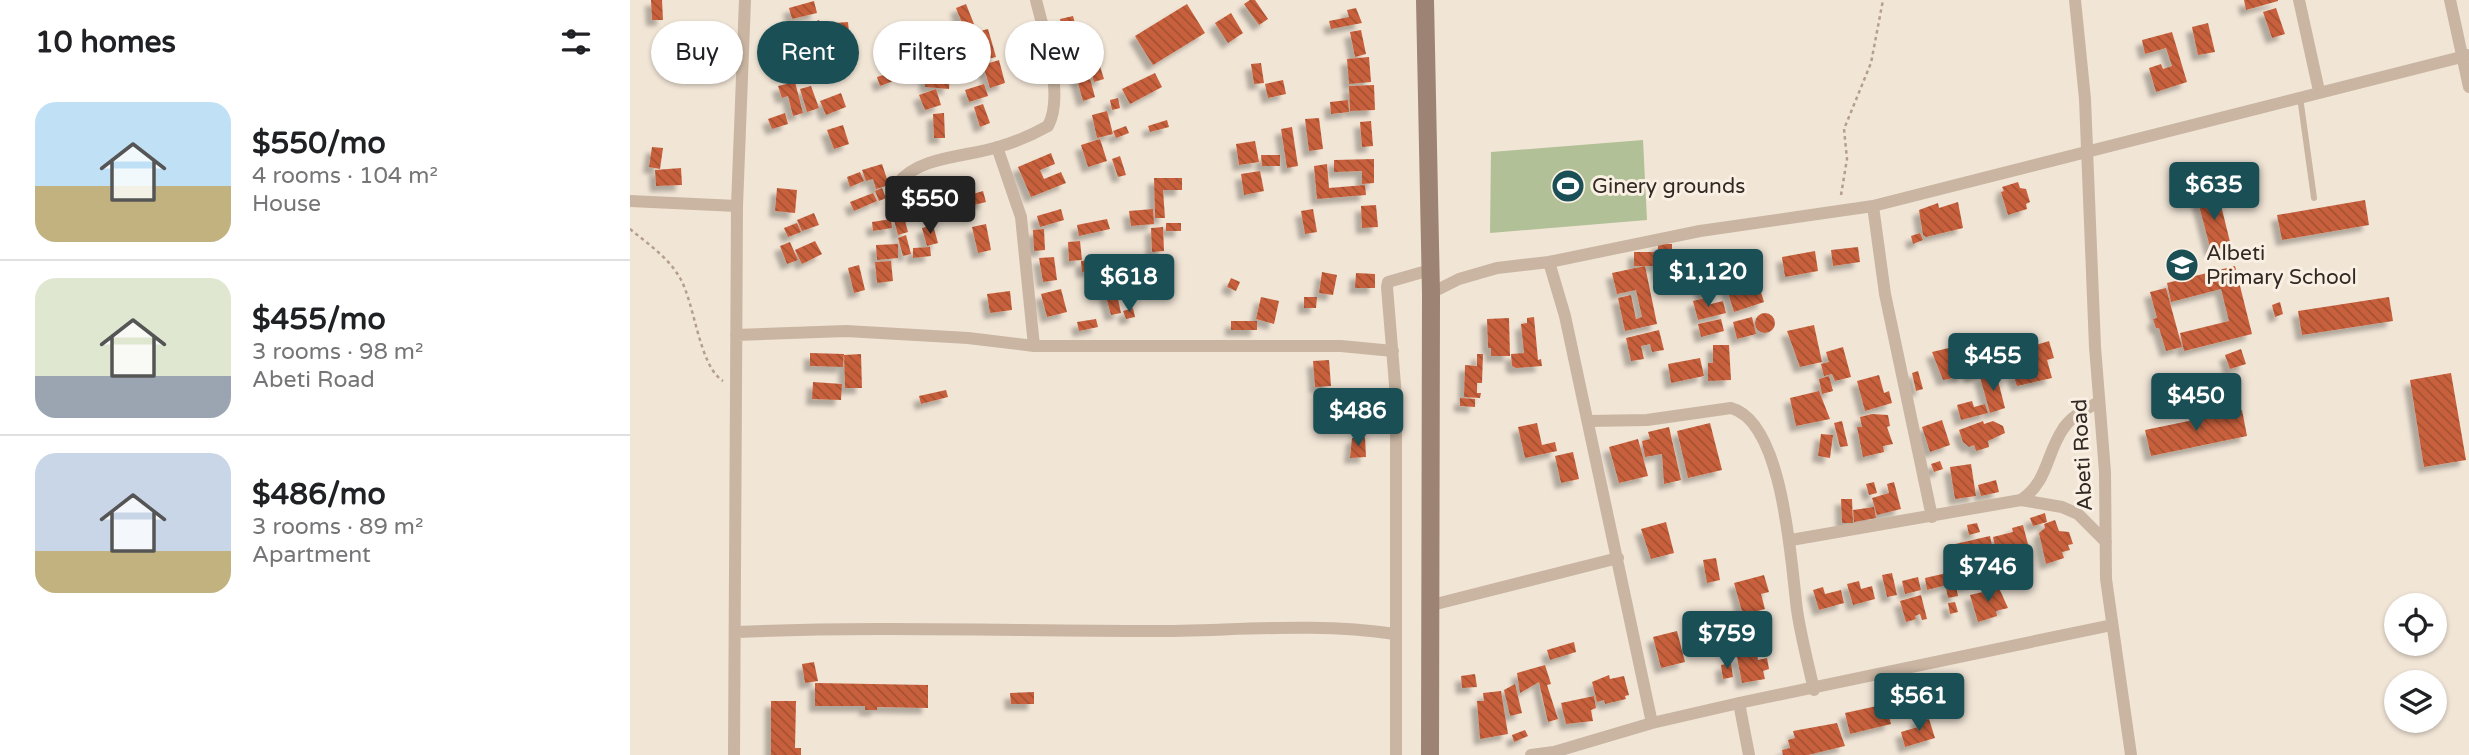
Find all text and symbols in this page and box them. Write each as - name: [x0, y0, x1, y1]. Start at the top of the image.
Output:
- chip: Buy: [651, 21, 743, 84]
- chip: Rent: [757, 21, 859, 84]
- chip: Filters: [873, 21, 991, 84]
- chip: New: [1005, 21, 1104, 84]
- icon: filters: [557, 23, 595, 61]
- text: 10 homes: [35, 24, 176, 61]
- text: $550/mo: [252, 125, 386, 162]
- icon: home: [91, 130, 175, 214]
- text: 4 rooms · 104 m²: [252, 162, 438, 190]
- pin: $635: [2173, 162, 2255, 222]
- sports icon: Ginery grounds: [1549, 167, 1587, 205]
- text: $635: [2185, 171, 2243, 199]
- place label: Ginery grounds: [1592, 174, 1745, 199]
- pin: $550: [889, 176, 971, 236]
- text: $550: [901, 185, 959, 213]
- text: House: [252, 190, 321, 218]
- place label: Albeti Primary School: [2206, 241, 2357, 290]
- school or university icon: Albeti Primary School: [2163, 246, 2201, 284]
- pin: $1,120: [1651, 250, 1765, 309]
- pin: $618: [1088, 254, 1170, 314]
- text: $1,120: [1669, 258, 1747, 286]
- text: $618: [1100, 263, 1158, 291]
- text: $455/mo: [252, 301, 386, 338]
- icon: home: [91, 306, 175, 390]
- pin: $455: [1952, 334, 2034, 393]
- text: 3 rooms · 98 m²: [252, 338, 423, 366]
- text: $455: [1964, 342, 2022, 370]
- text: Abeti Road: [252, 366, 375, 394]
- pin: $450: [2155, 374, 2237, 433]
- text: $450: [2167, 382, 2225, 410]
- pin: $486: [1317, 388, 1399, 448]
- text: $486: [1329, 397, 1387, 425]
- street label: Abeti Road: [2067, 398, 2098, 512]
- text: $486/mo: [252, 476, 386, 513]
- icon: home: [91, 481, 175, 565]
- text: 3 rooms · 89 m²: [252, 513, 423, 541]
- text: Apartment: [252, 541, 371, 569]
- pin: $746: [1947, 544, 2029, 604]
- text: $746: [1959, 553, 2017, 581]
- map controls: [2384, 593, 2447, 733]
- button: locate: [2384, 593, 2447, 656]
- pin: $759: [1686, 612, 1768, 671]
- text: $759: [1698, 620, 1756, 648]
- button: layers: [2384, 670, 2447, 733]
- pin: $561: [1878, 674, 1960, 733]
- text: $561: [1890, 682, 1948, 710]

